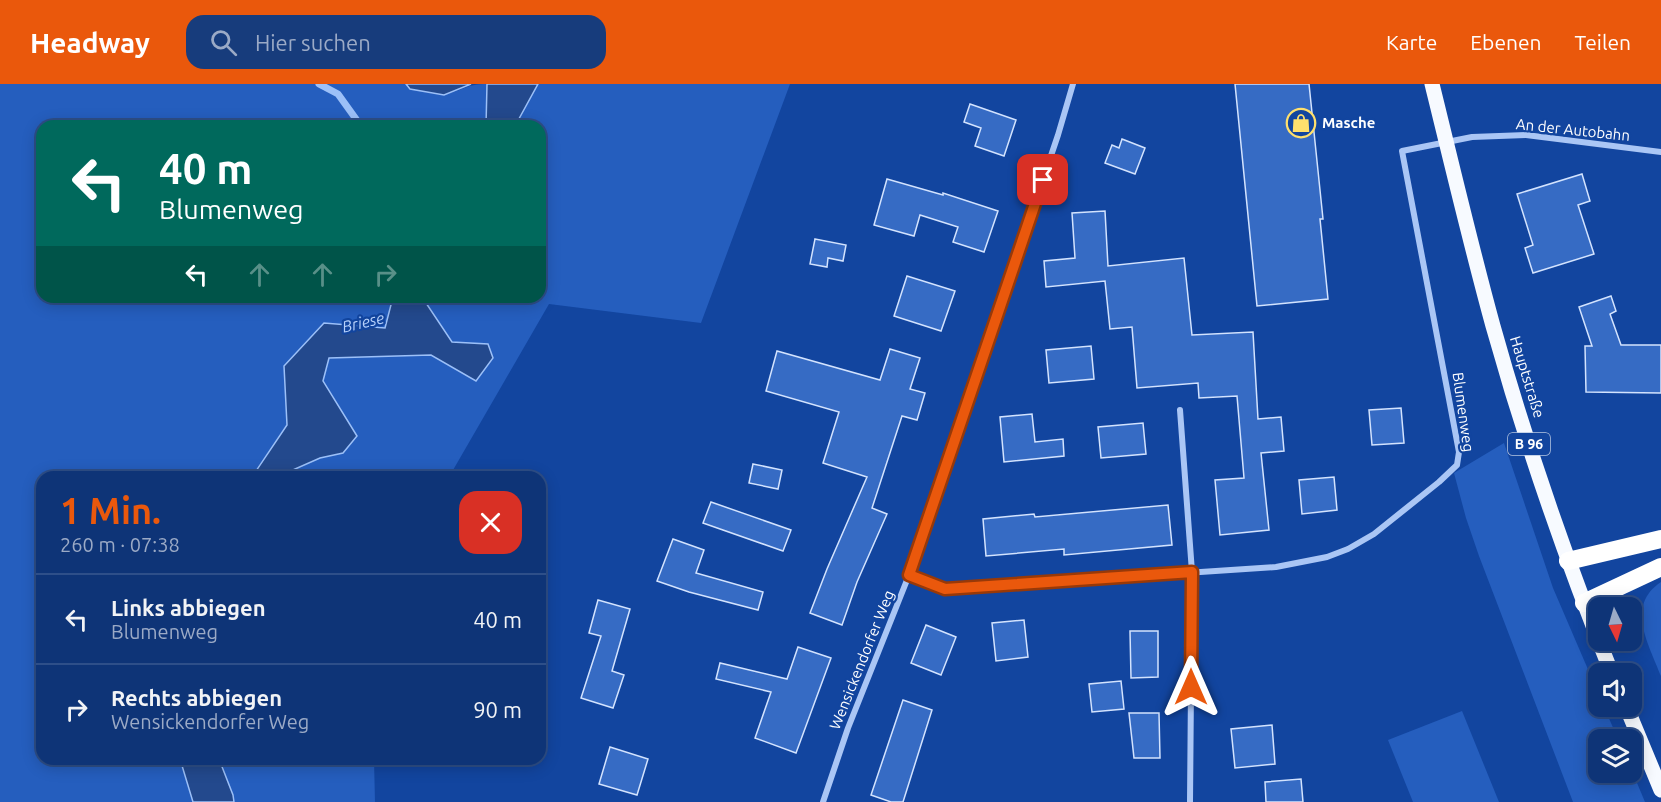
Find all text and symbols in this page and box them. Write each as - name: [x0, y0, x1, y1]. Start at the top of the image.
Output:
- search box: [186, 15, 606, 69]
- icon: search: [207, 26, 240, 59]
- text: Headway: [30, 27, 150, 58]
- text: Hier suchen: [255, 30, 371, 55]
- text: Karte: [1386, 30, 1437, 54]
- text: Ebenen: [1470, 30, 1542, 54]
- text: Teilen: [1575, 30, 1631, 54]
- shop icon: Masche: [1285, 107, 1317, 139]
- place label: Masche: [1322, 114, 1375, 131]
- street label: An der Autobahn: [1515, 115, 1631, 144]
- icon: left: [60, 144, 138, 222]
- text: 40 m: [159, 145, 253, 192]
- pin: [1017, 154, 1068, 205]
- icon: arrive: [1026, 163, 1059, 196]
- text: Blumenweg: [159, 194, 304, 224]
- icon: left: [180, 258, 213, 291]
- icon: ahead: [243, 258, 276, 291]
- icon: ahead: [306, 258, 339, 291]
- icon: right: [369, 258, 402, 291]
- water label: Briese: [340, 308, 386, 336]
- street label: Hauptstraße: [1507, 334, 1548, 420]
- street label: Blumenweg: [1449, 371, 1478, 453]
- road number: B 96: [1508, 433, 1550, 455]
- text: 1 Min.: [60, 490, 161, 531]
- button: close: [459, 491, 522, 554]
- text: 260 m · 07:38: [60, 533, 180, 556]
- street label: Wensickendorfer Weg: [826, 588, 897, 732]
- text: Links abbiegen: [111, 595, 266, 620]
- north arrow: [1588, 597, 1642, 651]
- map controls: [1588, 597, 1642, 783]
- icon: left: [60, 603, 93, 636]
- text: 40 m: [473, 607, 522, 632]
- text: Blumenweg: [111, 620, 218, 643]
- position arrow: [1159, 655, 1223, 719]
- button: sound: [1588, 663, 1642, 717]
- text: Rechts abbiegen: [111, 685, 282, 710]
- icon: right: [60, 693, 93, 726]
- text: 90 m: [473, 697, 522, 722]
- text: Wensickendorfer Weg: [111, 710, 309, 733]
- button: layers: [1588, 729, 1642, 783]

